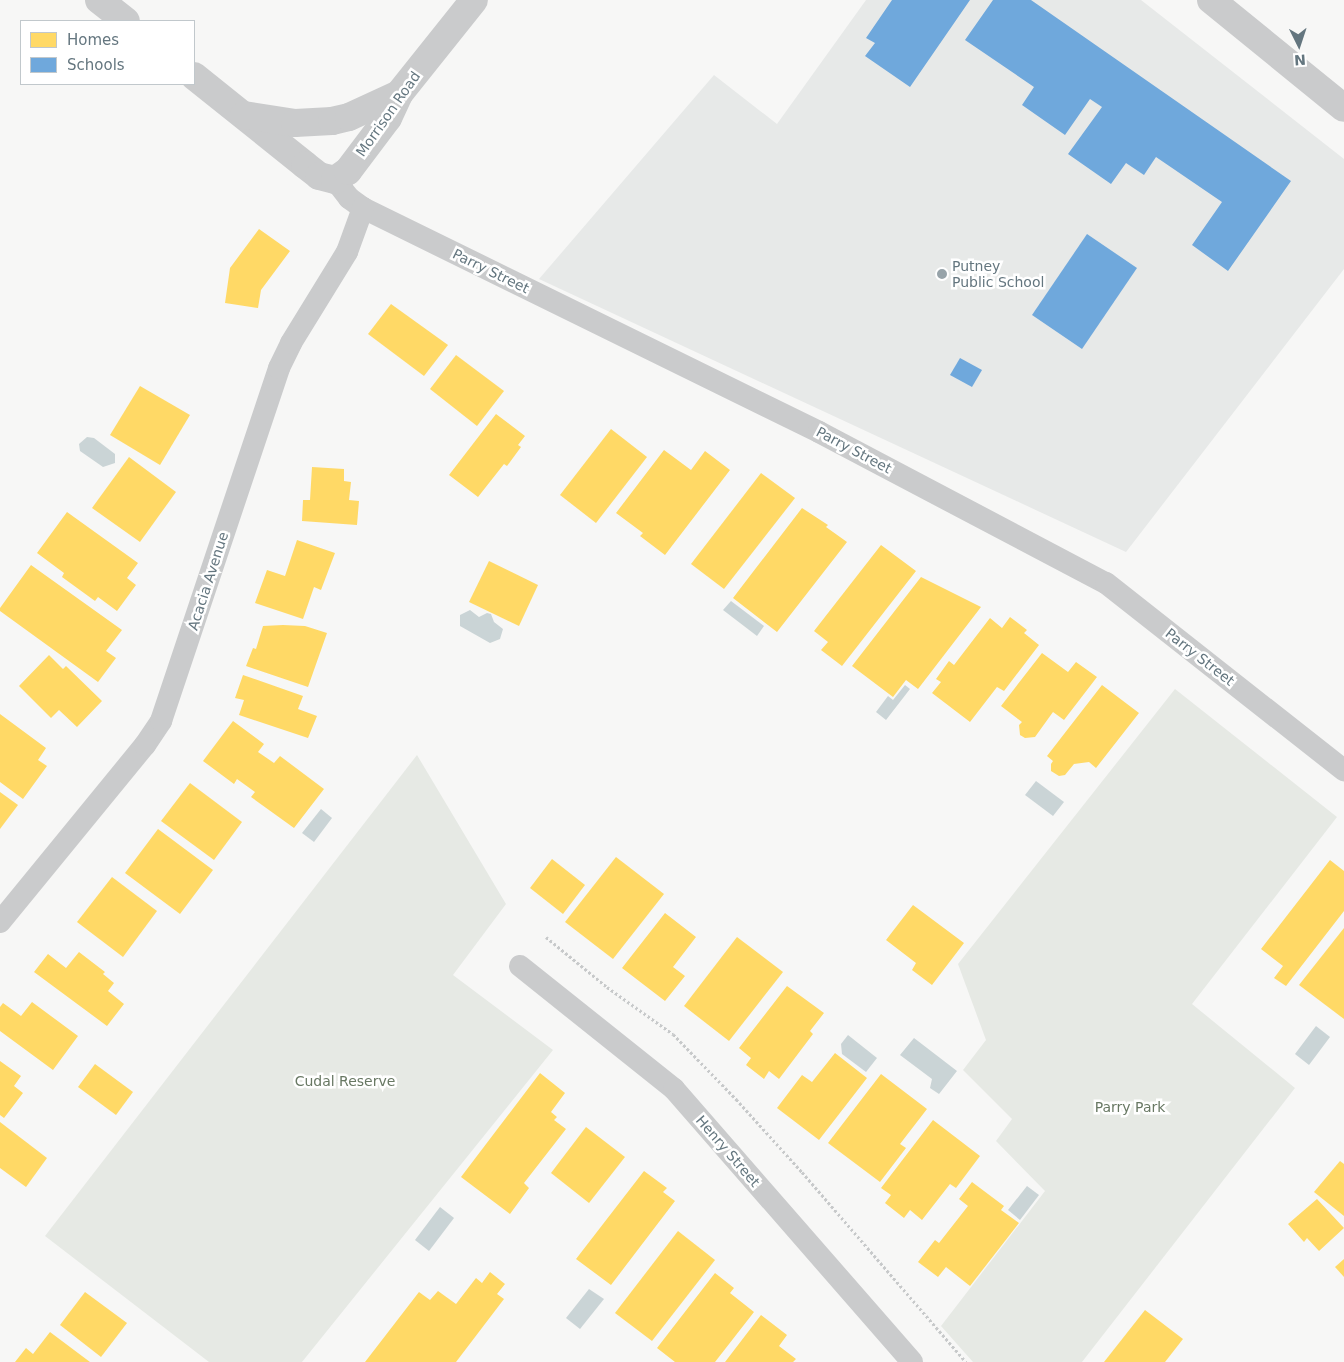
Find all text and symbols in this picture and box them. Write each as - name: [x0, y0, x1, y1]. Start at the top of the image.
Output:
- legend: [20, 20, 195, 85]
- north arrow: [1274, 20, 1324, 70]
- text: Homes: [67, 31, 119, 49]
- text: N: [1294, 52, 1306, 68]
- text: Schools: [67, 56, 125, 74]
- street label: Morrison Road: [352, 68, 424, 160]
- street label: Parry Street: [450, 245, 532, 297]
- place label: Putney Public School: [952, 258, 1044, 290]
- marker: Putney Public School: [936, 268, 948, 280]
- street label: Parry Street: [813, 423, 895, 477]
- street label: Acacia Avenue: [184, 530, 232, 632]
- street label: Parry Street: [1162, 625, 1238, 689]
- park label: Cudal Reserve: [295, 1073, 395, 1089]
- park label: Parry Park: [1095, 1099, 1165, 1115]
- street label: Henry Street: [692, 1112, 764, 1190]

